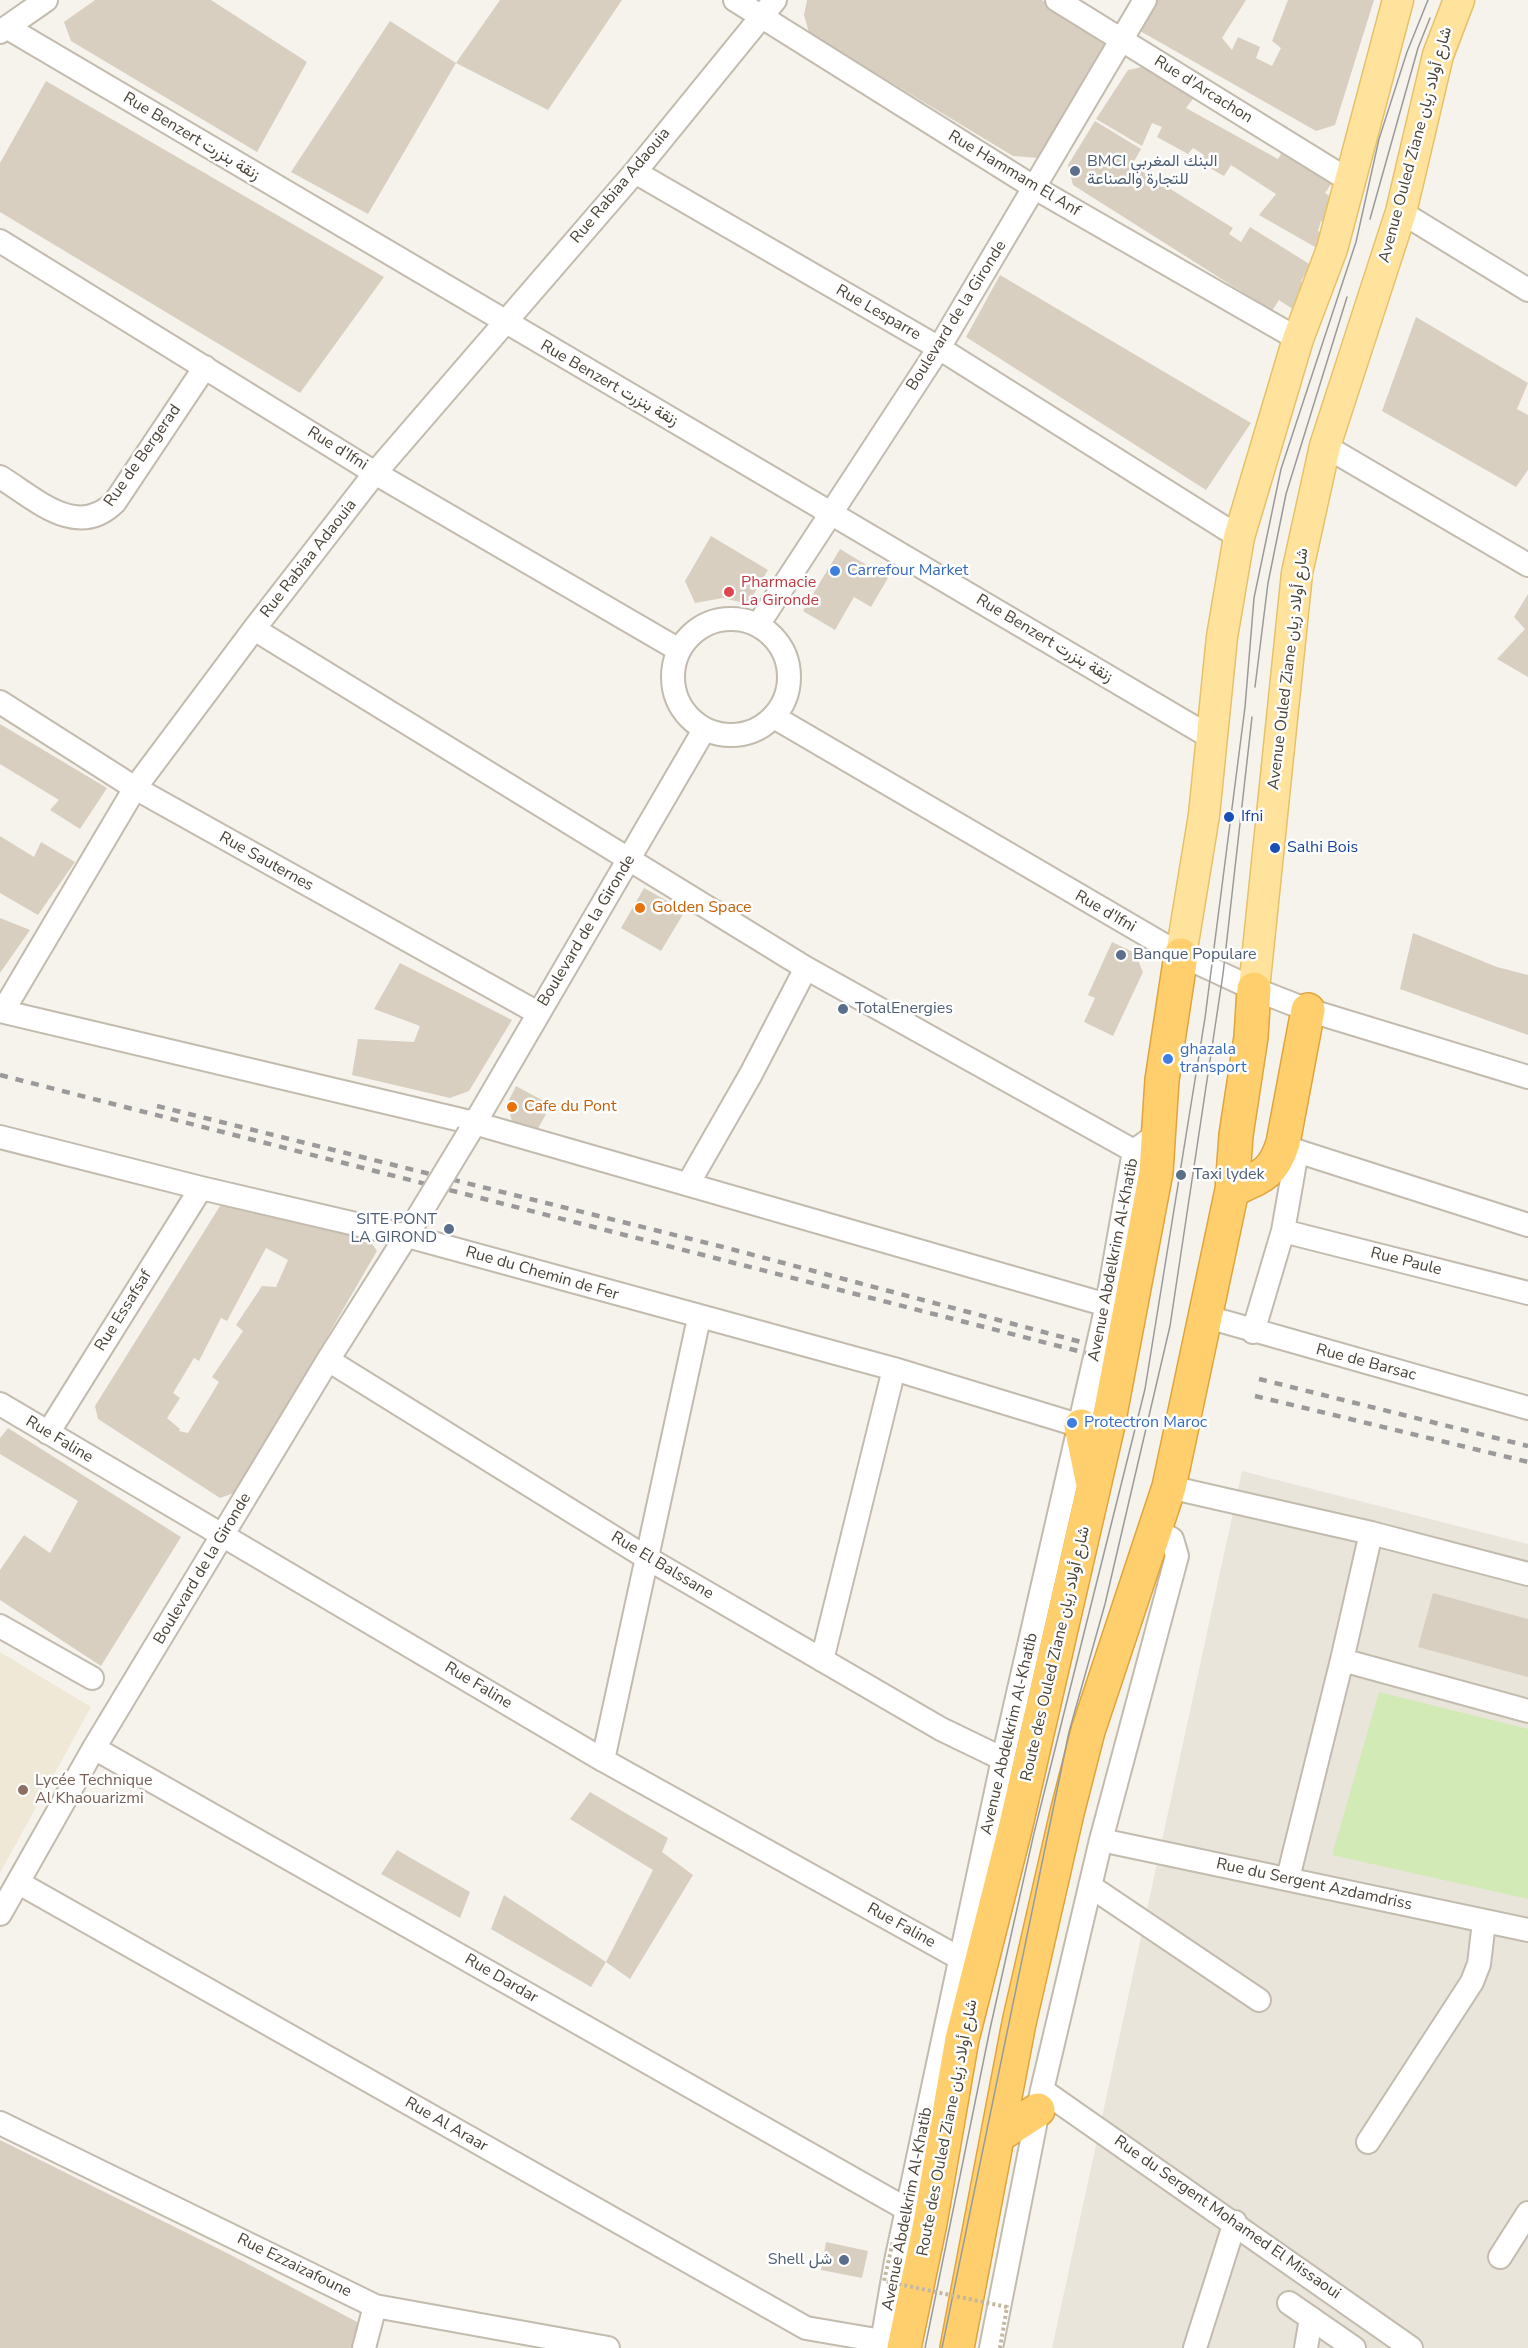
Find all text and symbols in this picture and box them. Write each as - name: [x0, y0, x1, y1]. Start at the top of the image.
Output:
- street label: Avenue Ouled Ziane شارع أولاد زيان: [1375, 25, 1457, 265]
- street label: Rue d'Arcachon: [1150, 52, 1256, 128]
- street label: Rue Benzert زنقة بنزرت: [119, 89, 263, 185]
- street label: Rue Rabiaa Adaouia: [567, 124, 675, 248]
- street label: Rue Hammam El Anf: [944, 127, 1084, 221]
- place label: BMCI البنك المغربي للتجارة والصناعة: [1087, 152, 1217, 190]
- marker: BMCI البنك المغربي للتجارة والصناعة: [1068, 164, 1082, 178]
- street label: Boulevard de la Gironde: [903, 237, 1011, 395]
- street label: Rue Lesparre: [832, 281, 924, 345]
- street label: Rue Benzert زنقة بنزرت: [537, 337, 681, 431]
- street label: Rue de Bergerad: [101, 401, 185, 511]
- street label: Rue d'Ifni: [303, 423, 371, 475]
- street label: Rue Rabiaa Adaouia: [257, 496, 361, 622]
- street label: Avenue Ouled Ziane شارع أولاد زيان: [1265, 547, 1313, 791]
- place label: Carrefour Market: [847, 561, 968, 581]
- marker: Carrefour Market: [828, 564, 842, 578]
- place label: Pharmacie La Gironde: [741, 573, 819, 611]
- marker: Pharmacie La Gironde: [722, 585, 736, 599]
- street label: Rue Benzert زنقة بنزرت: [972, 591, 1116, 687]
- place label: Ifni: [1241, 807, 1263, 827]
- marker: Ifni: [1222, 810, 1236, 824]
- street label: Rue Sauternes: [216, 828, 316, 896]
- place label: Salhi Bois: [1287, 838, 1358, 858]
- marker: Salhi Bois: [1268, 841, 1282, 855]
- street label: Boulevard de la Gironde: [534, 852, 640, 1010]
- street label: Rue d'Ifni: [1071, 887, 1139, 937]
- place label: Golden Space: [652, 898, 752, 918]
- marker: Golden Space: [633, 901, 647, 915]
- place label: Banque Populare: [1133, 945, 1257, 965]
- marker: Banque Populare: [1114, 948, 1128, 962]
- place label: TotalEnergies: [855, 999, 953, 1019]
- marker: TotalEnergies: [836, 1002, 850, 1016]
- place label: ghazala transport: [1180, 1040, 1246, 1078]
- marker: ghazala transport: [1161, 1052, 1175, 1066]
- place label: Cafe du Pont: [524, 1097, 616, 1117]
- marker: Cafe du Pont: [505, 1100, 519, 1114]
- street label: Avenue Abdelkrim Al-Khatib: [1085, 1157, 1143, 1363]
- place label: Taxi lydek: [1193, 1165, 1265, 1185]
- marker: Taxi lydek: [1174, 1168, 1188, 1182]
- place label: SITE PONT LA GIROND: [351, 1210, 437, 1248]
- marker: SITE PONT LA GIROND: [442, 1222, 456, 1236]
- street label: Rue du Chemin de Fer: [463, 1243, 621, 1305]
- street label: Rue Paule: [1368, 1244, 1444, 1280]
- street label: Rue Essafsaf: [91, 1267, 157, 1355]
- street label: Rue de Barsac: [1314, 1340, 1418, 1386]
- street label: Rue Faline: [22, 1412, 96, 1468]
- place label: Protectron Maroc: [1084, 1413, 1207, 1433]
- marker: Protectron Maroc: [1065, 1416, 1079, 1430]
- street label: Boulevard de la Gironde: [150, 1490, 256, 1648]
- street label: Route des Ouled Ziane شارع أولاد زيان: [1017, 1525, 1095, 1783]
- street label: Rue El Balssane: [607, 1528, 717, 1604]
- street label: Avenue Abdelkrim Al-Khatib: [977, 1631, 1043, 1837]
- street label: Rue Faline: [441, 1658, 515, 1714]
- place label: Lycée Technique Al Khaouarizmi: [35, 1771, 153, 1809]
- marker: Lycée Technique Al Khaouarizmi: [16, 1783, 30, 1797]
- street label: Rue du Sergent Azdamdriss: [1214, 1855, 1414, 1915]
- street label: Rue Faline: [863, 1899, 939, 1953]
- street label: Rue Dardar: [461, 1950, 541, 2008]
- street label: Route des Ouled Ziane شارع أولاد زيان: [914, 1998, 982, 2258]
- street label: Rue Al Araar: [401, 2093, 491, 2157]
- street label: Avenue Abdelkrim Al-Khatib: [879, 2106, 937, 2312]
- street label: Rue du Sergent Mohamed El Missaoui: [1110, 2132, 1344, 2304]
- street label: Rue Ezzaizafoune: [234, 2230, 354, 2302]
- place label: Shell شل: [768, 2250, 832, 2270]
- marker: Shell شل: [837, 2253, 851, 2267]

